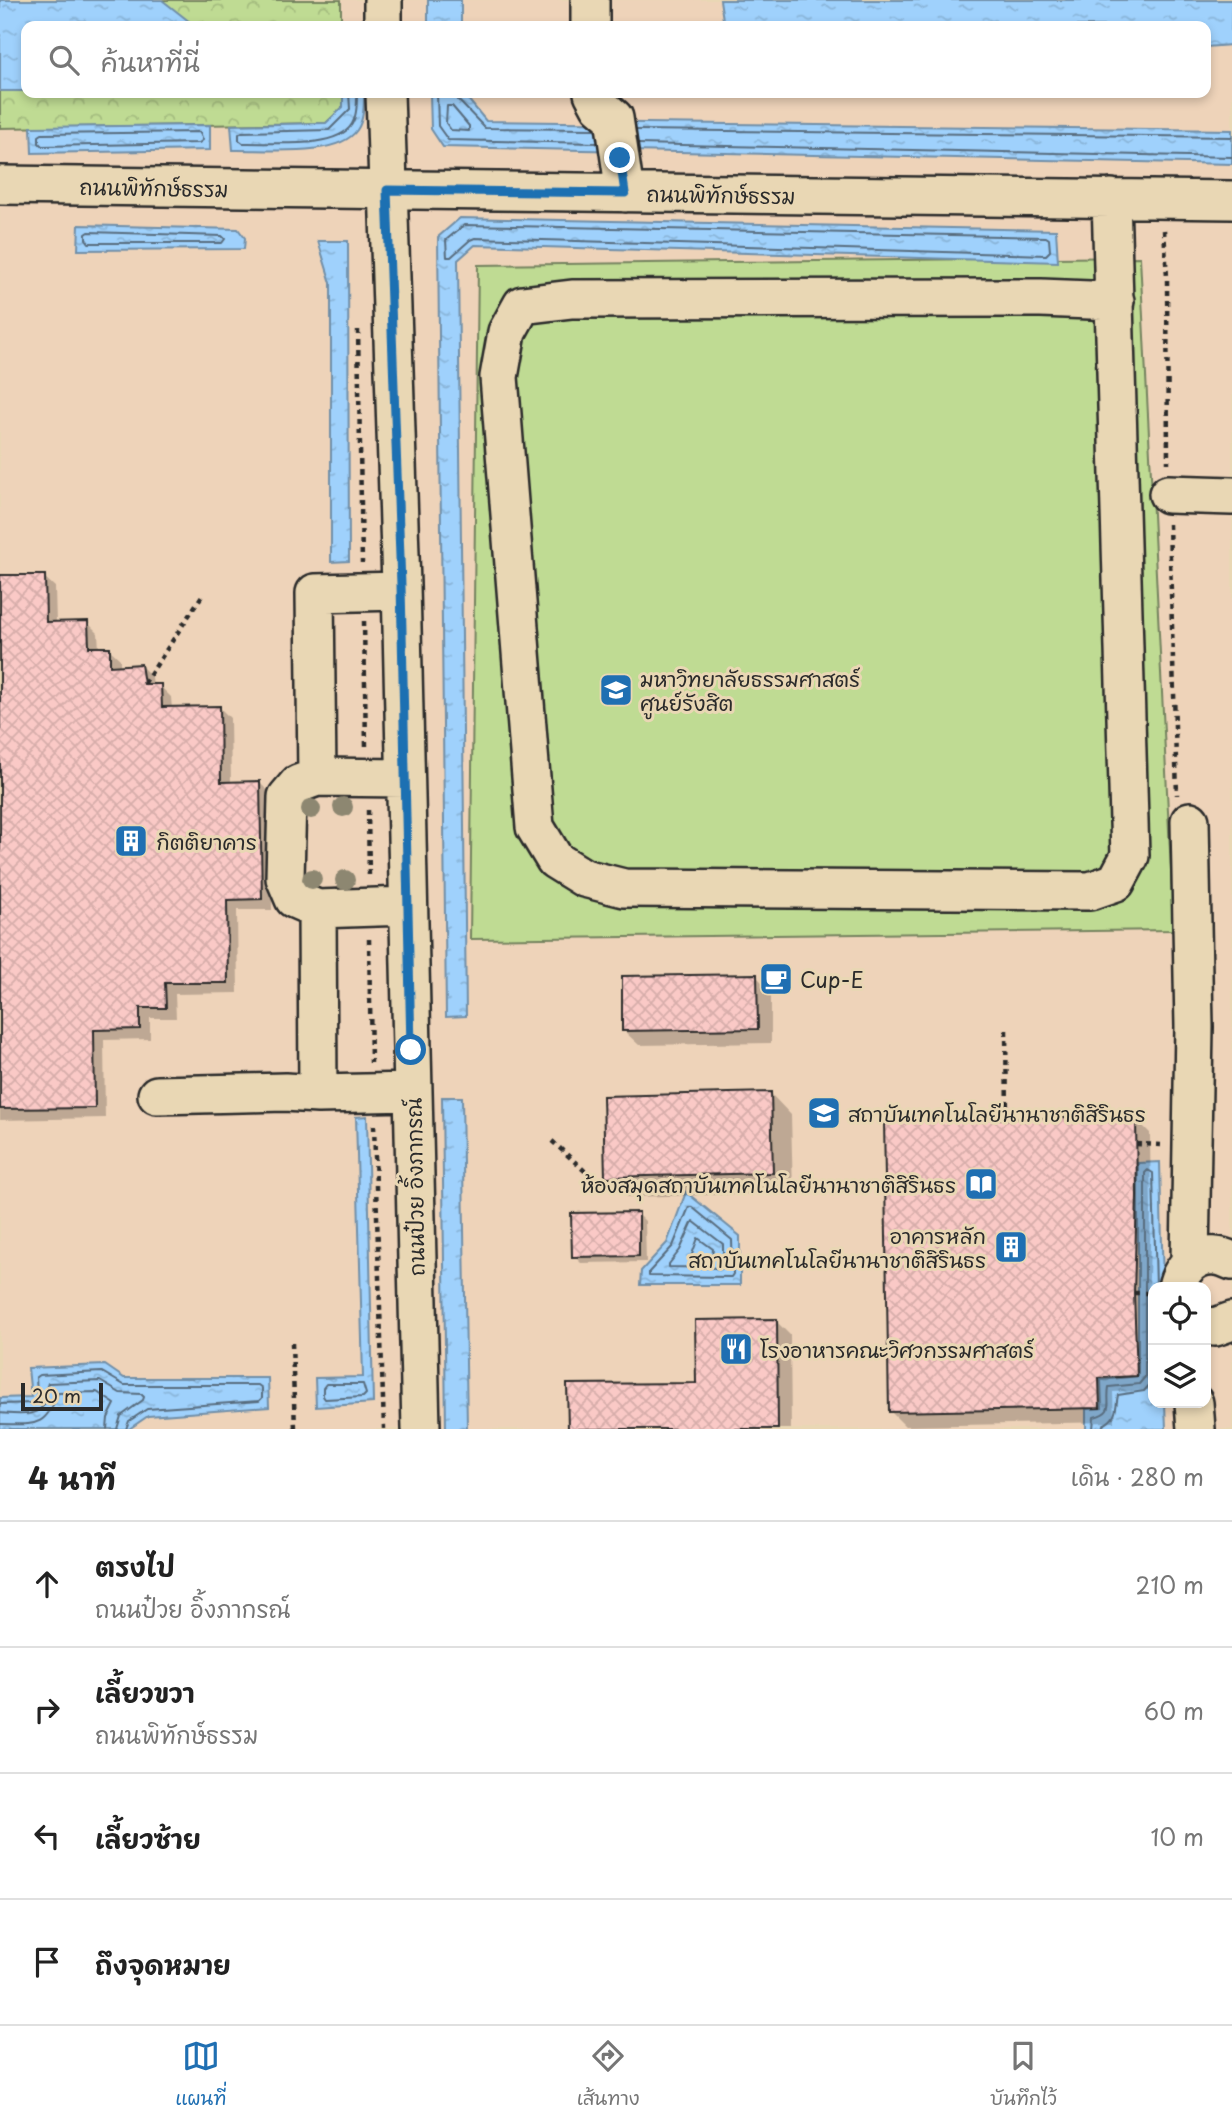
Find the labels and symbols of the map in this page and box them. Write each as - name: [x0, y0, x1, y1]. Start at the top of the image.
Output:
- route end: [604, 142, 635, 173]
- street label: ถนนพิทักษ์ธรรม: [79, 170, 229, 204]
- street label: ถนนพิทักษ์ธรรม: [646, 177, 796, 211]
- place label: มหาวิทยาลัยธรรมศาสตร์ ศูนย์รังสิต: [640, 662, 860, 720]
- school or university icon: มหาวิทยาลัยธรรมศาสตร์ ศูนย์รังสิต: [597, 671, 635, 709]
- building icon: กิตติยาคาร: [112, 822, 150, 860]
- place label: กิตติยาคาร: [156, 825, 257, 857]
- cafe icon: Cup-E: [757, 960, 795, 998]
- place label: Cup-E: [800, 963, 864, 995]
- route start: [395, 1034, 426, 1065]
- school or university icon: สถาบันเทคโนโลยีนานาชาติสิรินธร: [805, 1094, 843, 1132]
- street label: ถนนป๋วย อิ้งภากรณ์: [396, 1097, 432, 1276]
- place label: สถาบันเทคโนโลยีนานาชาติสิรินธร: [848, 1097, 1146, 1129]
- library icon: ห้องสมุดสถาบันเทคโนโลยีนานาชาติสิรินธร: [962, 1165, 1000, 1203]
- place label: ห้องสมุดสถาบันเทคโนโลยีนานาชาติสิรินธร: [581, 1168, 956, 1202]
- place label: อาคารหลัก สถาบันเทคโนโลยีนานาชาติสิรินธร: [688, 1219, 986, 1275]
- building icon: อาคารหลัก สถาบันเทคโนโลยีนานาชาติสิรินธร: [992, 1228, 1030, 1266]
- restaurant icon: โรงอาหารคณะวิศวกรรมศาสตร์: [717, 1330, 755, 1368]
- place label: โรงอาหารคณะวิศวกรรมศาสตร์: [760, 1333, 1034, 1365]
- scale bar: [21, 1380, 103, 1412]

